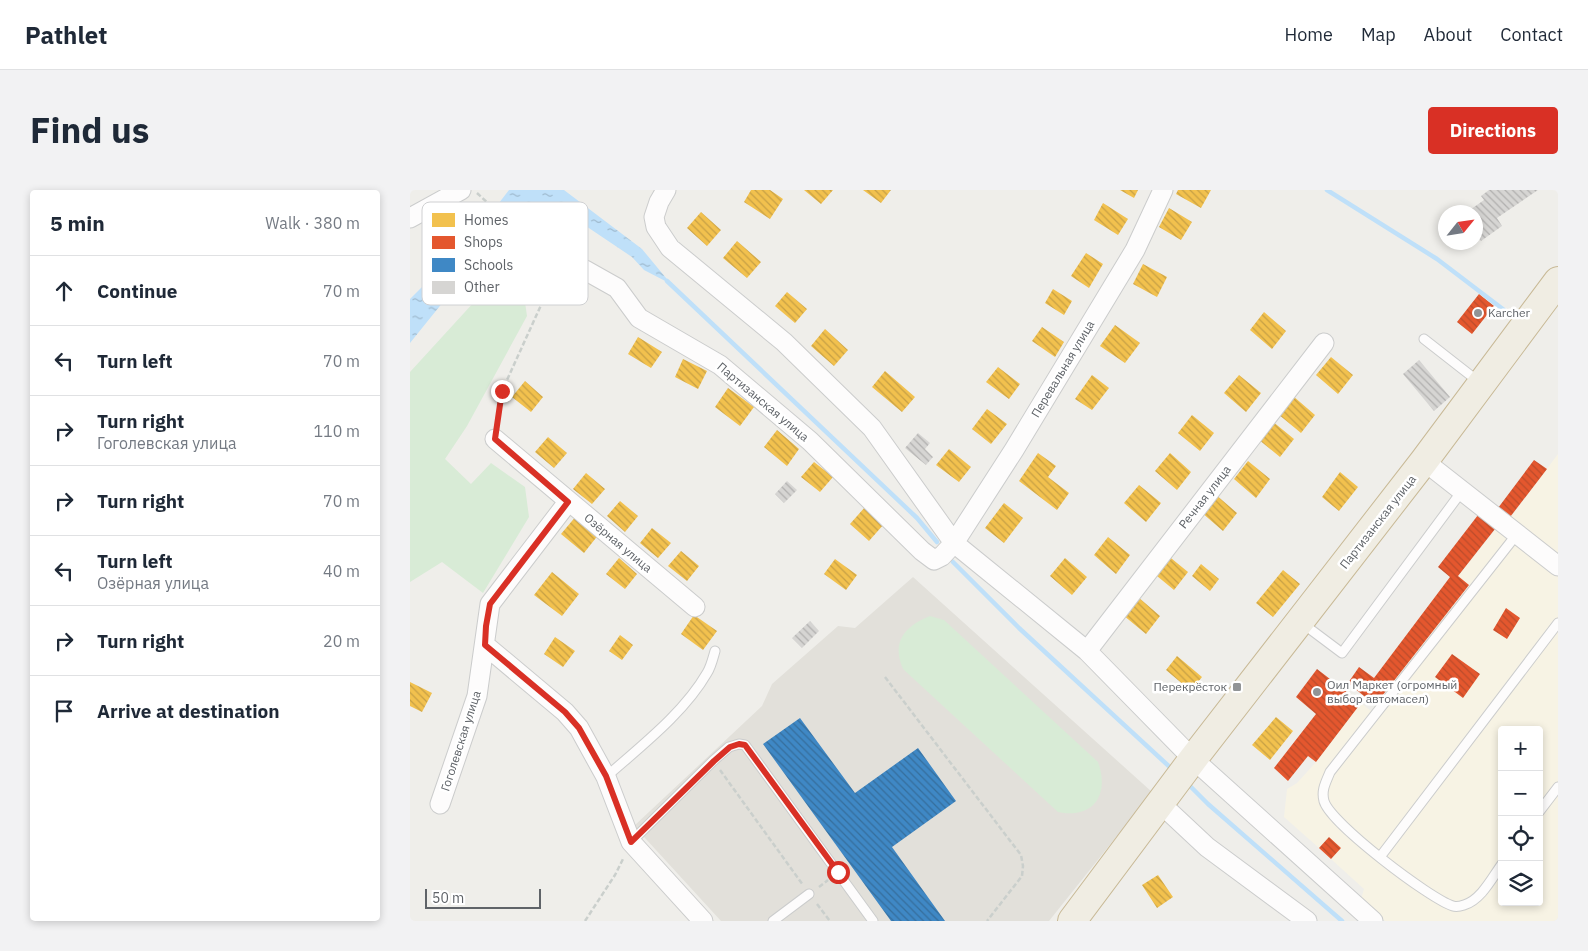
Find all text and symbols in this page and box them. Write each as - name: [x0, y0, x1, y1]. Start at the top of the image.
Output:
- text: Pathlet: [25, 19, 107, 51]
- text: Home: [1285, 23, 1333, 46]
- text: Map: [1361, 23, 1396, 46]
- text: About: [1424, 23, 1472, 46]
- text: Contact: [1500, 23, 1563, 46]
- text: Find us: [30, 107, 149, 153]
- button: Directions: [1428, 107, 1558, 154]
- legend: [422, 202, 588, 305]
- north arrow: [1438, 205, 1483, 250]
- text: 5 min: [50, 209, 105, 237]
- text: Homes: [464, 211, 509, 229]
- text: Walk · 380 m: [265, 213, 360, 233]
- text: Shops: [464, 233, 503, 251]
- text: Schools: [464, 256, 514, 274]
- icon: ahead: [50, 277, 78, 305]
- text: Other: [464, 278, 500, 296]
- text: Continue: [97, 279, 177, 303]
- text: 70 m: [323, 281, 360, 301]
- place label: Karcher: [1488, 305, 1531, 320]
- marker: Karcher: [1472, 307, 1484, 319]
- street label: Перевальная улица: [1028, 317, 1098, 420]
- icon: left: [50, 347, 78, 375]
- text: Turn left: [97, 349, 173, 373]
- text: 70 m: [323, 351, 360, 371]
- street label: Партизанская улица: [714, 359, 813, 445]
- route end: [491, 380, 514, 403]
- text: Turn right: [97, 409, 184, 433]
- icon: right: [50, 417, 78, 445]
- text: 110 m: [313, 421, 360, 441]
- text: Гоголевская улица: [97, 433, 237, 453]
- street label: Речная улица: [1175, 462, 1234, 531]
- street label: Партизанская улица: [1336, 471, 1419, 572]
- icon: right: [50, 487, 78, 515]
- text: Turn right: [97, 489, 184, 513]
- text: 70 m: [323, 491, 360, 511]
- street label: Озёрная улица: [581, 510, 656, 576]
- text: Turn left: [97, 549, 173, 573]
- icon: left: [50, 557, 78, 585]
- text: 40 m: [323, 561, 360, 581]
- text: Озёрная улица: [97, 573, 209, 593]
- icon: right: [50, 627, 78, 655]
- text: Turn right: [97, 629, 184, 653]
- text: 20 m: [323, 631, 360, 651]
- place label: Оил Маркет (огромный выбор автомасел): [1327, 677, 1457, 706]
- place label: Перекрёсток: [1153, 679, 1227, 694]
- marker: Перекрёсток: [1231, 681, 1243, 693]
- marker: Оил Маркет (огромный выбор автомасел): [1311, 686, 1323, 698]
- street label: Гоголевская улица: [437, 688, 484, 793]
- icon: arrive: [50, 697, 78, 725]
- text: Arrive at destination: [97, 699, 280, 723]
- map controls: [1498, 726, 1543, 906]
- button: +: [1498, 726, 1543, 771]
- button: −: [1498, 771, 1543, 816]
- button: locate: [1498, 816, 1543, 861]
- route start: [827, 861, 850, 884]
- button: layers: [1498, 861, 1543, 906]
- scale bar: [425, 886, 541, 909]
- text: 50 m: [432, 889, 464, 907]

